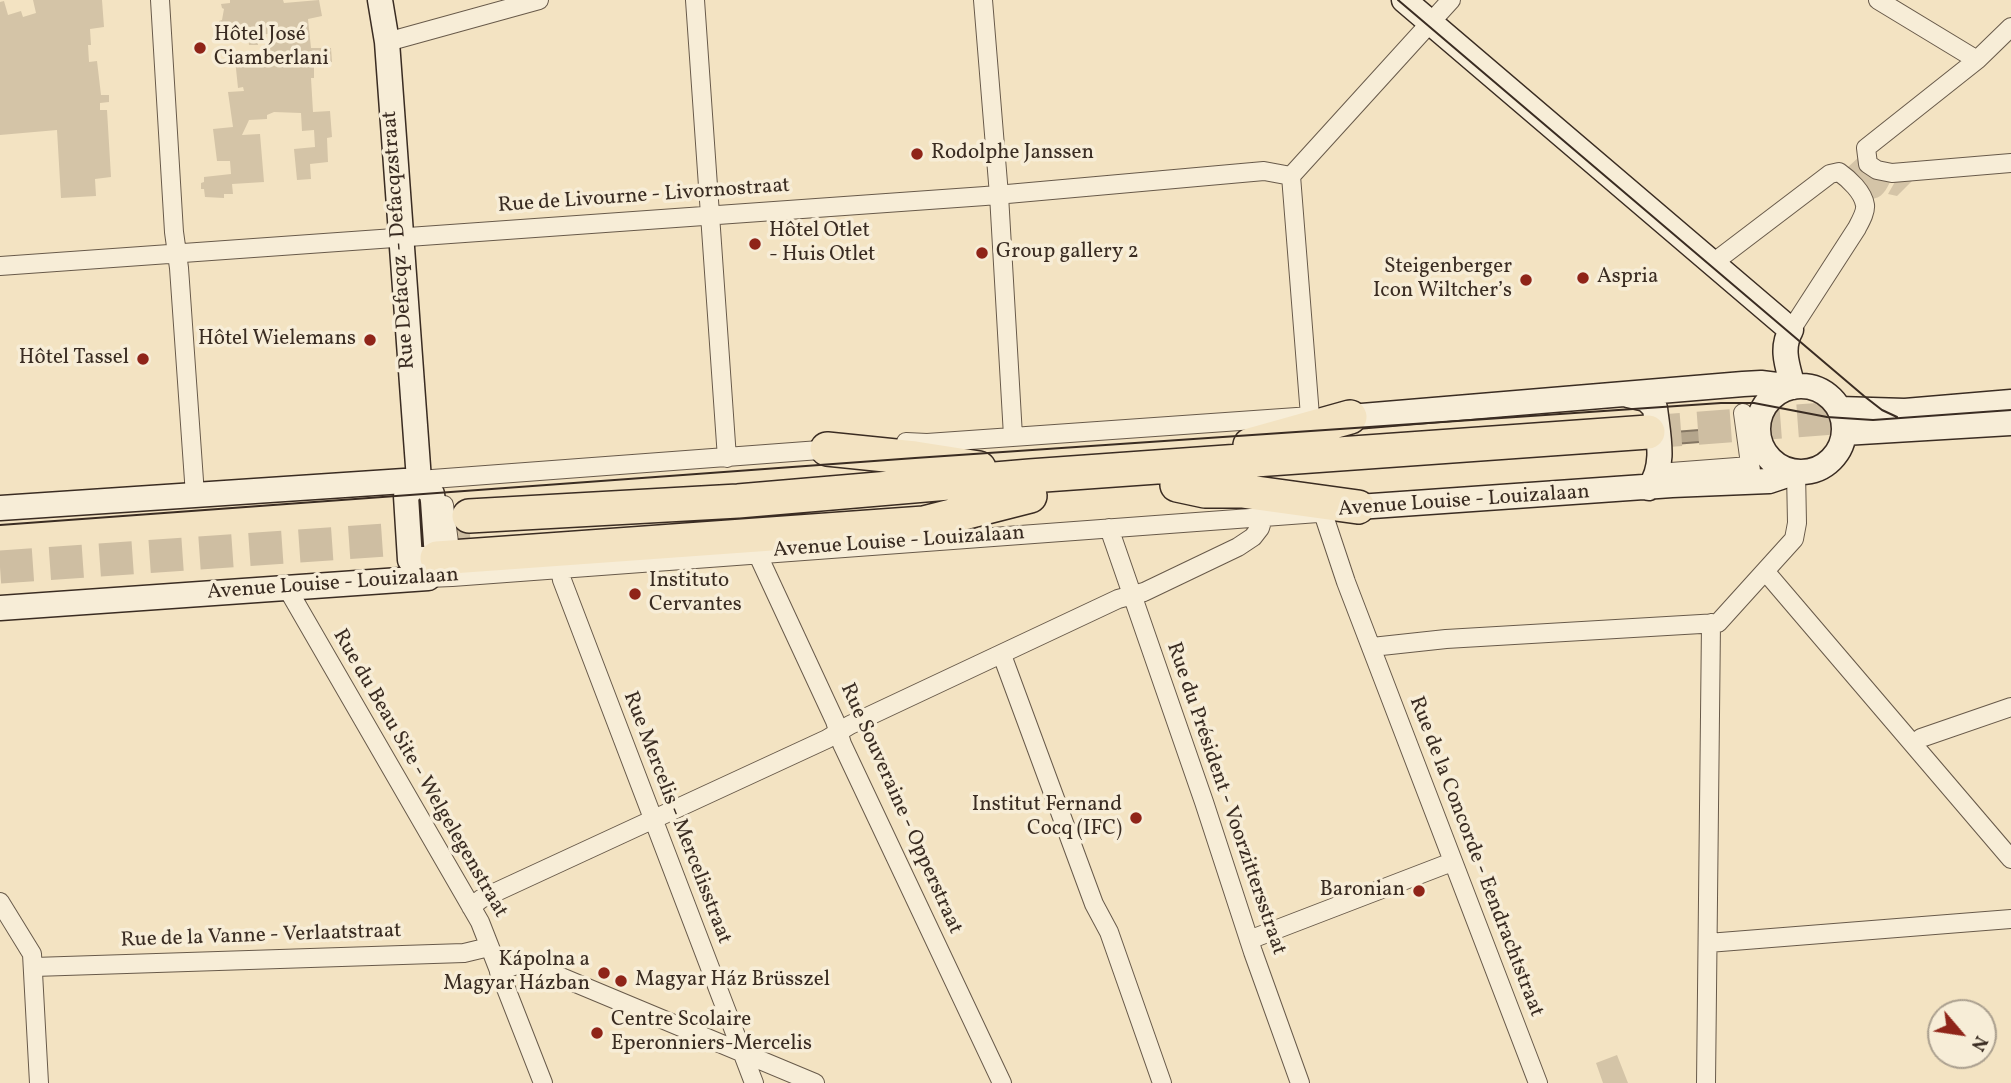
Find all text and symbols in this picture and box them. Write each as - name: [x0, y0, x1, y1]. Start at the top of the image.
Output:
- place label: Hôtel José Ciamberlani: [214, 23, 329, 73]
- marker: Hôtel José Ciamberlani: [192, 40, 208, 56]
- street label: Rue Defacqz - Defacqzstraat: [378, 110, 422, 370]
- place label: Rodolphe Janssen: [931, 141, 1094, 167]
- marker: Rodolphe Janssen: [909, 146, 925, 162]
- street label: Rue de Livourne - Livornostraat: [497, 174, 791, 220]
- place label: Hôtel Otlet - Huis Otlet: [769, 219, 875, 269]
- marker: Hôtel Otlet - Huis Otlet: [747, 236, 763, 252]
- place label: Group gallery 2: [996, 240, 1139, 266]
- marker: Group gallery 2: [974, 245, 990, 261]
- place label: Steigenberger Icon Wiltcher’s: [1373, 255, 1512, 305]
- place label: Aspria: [1597, 265, 1658, 291]
- marker: Aspria: [1575, 270, 1591, 286]
- marker: Steigenberger Icon Wiltcher’s: [1518, 272, 1534, 288]
- place label: Hôtel Wielemans: [198, 327, 356, 353]
- marker: Hôtel Wielemans: [362, 332, 378, 348]
- place label: Hôtel Tassel: [19, 346, 129, 372]
- marker: Hôtel Tassel: [135, 351, 151, 367]
- street label: Avenue Louise - Louizalaan: [1337, 481, 1591, 523]
- street label: Avenue Louise - Louizalaan: [772, 522, 1026, 564]
- street label: Avenue Louise - Louizalaan: [206, 564, 460, 606]
- place label: Instituto Cervantes: [649, 569, 742, 619]
- marker: Instituto Cervantes: [627, 586, 643, 602]
- street label: Rue du Beau Site - Welgelegenstraat: [326, 625, 512, 923]
- street label: Rue du Président - Voorzittersstraat: [1160, 639, 1290, 959]
- street label: Rue Souveraine - Opperstraat: [833, 680, 967, 938]
- street label: Rue Mercelis - Mercelisstraat: [616, 688, 736, 948]
- street label: Rue de la Concorde - Eendrachtstraat: [1402, 693, 1548, 1021]
- place label: Institut Fernand Cocq (IFC): [972, 793, 1122, 843]
- marker: Institut Fernand Cocq (IFC): [1128, 810, 1144, 826]
- place label: Baronian: [1320, 878, 1405, 904]
- marker: Baronian: [1411, 883, 1427, 899]
- street label: Rue de la Vanne - Verlaatstraat: [120, 920, 402, 954]
- place label: Kápolna a Magyar Házban: [443, 948, 590, 998]
- marker: Kápolna a Magyar Házban: [596, 965, 612, 981]
- place label: Magyar Ház Brüsszel: [635, 968, 830, 994]
- marker: Magyar Ház Brüsszel: [613, 973, 629, 989]
- north arrow: [1927, 999, 1997, 1069]
- place label: Centre Scolaire Eperonniers-Mercelis: [611, 1008, 812, 1058]
- marker: Centre Scolaire Eperonniers-Mercelis: [589, 1025, 605, 1041]
- text: N: [1964, 1031, 1993, 1056]

